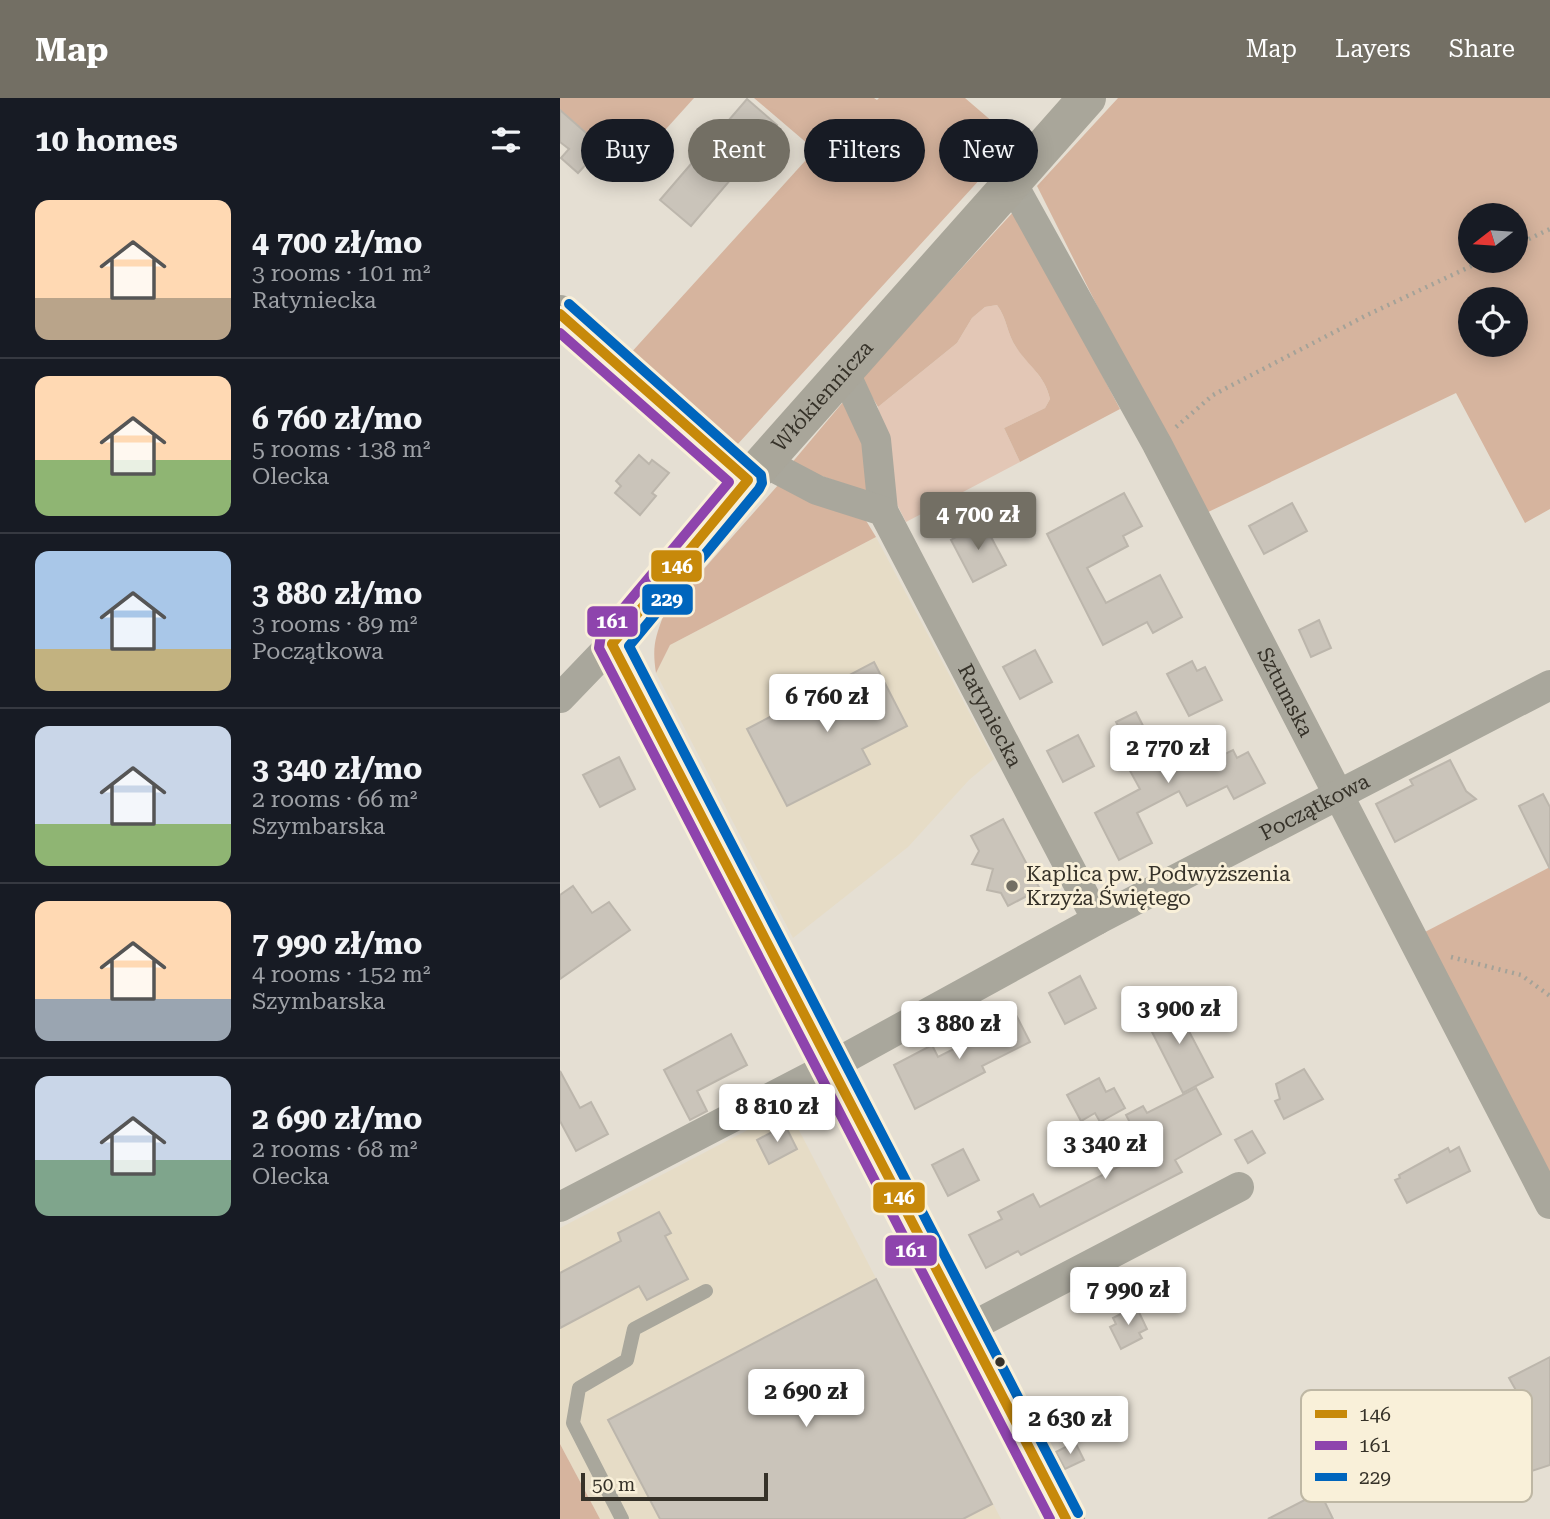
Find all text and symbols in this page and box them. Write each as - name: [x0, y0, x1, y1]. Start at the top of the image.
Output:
- text: Map: [35, 30, 109, 69]
- text: Map: [1246, 35, 1297, 63]
- text: Layers: [1335, 35, 1411, 63]
- text: Share: [1449, 35, 1515, 63]
- chip: Buy: [581, 119, 674, 182]
- chip: Rent: [688, 119, 790, 182]
- chip: Filters: [804, 119, 925, 182]
- chip: New: [939, 119, 1038, 182]
- icon: filters: [487, 121, 525, 159]
- text: 10 homes: [35, 123, 178, 158]
- north arrow: [1458, 203, 1528, 273]
- map controls: [1458, 203, 1528, 357]
- text: 4 700 zł/mo: [252, 225, 422, 260]
- icon: home: [91, 228, 175, 312]
- text: 3 rooms · 101 m²: [252, 260, 430, 287]
- text: Ratyniecka: [252, 287, 376, 314]
- button: locate: [1458, 287, 1528, 357]
- street label: Włókiennicza: [767, 335, 878, 456]
- text: 6 760 zł/mo: [252, 401, 422, 436]
- icon: home: [91, 404, 175, 488]
- text: 5 rooms · 138 m²: [252, 436, 430, 463]
- text: Olecka: [252, 463, 329, 490]
- pin: 4 700 zł: [906, 492, 1050, 552]
- text: 4 700 zł: [936, 501, 1020, 528]
- line badge: 146: [650, 549, 703, 583]
- text: 146: [661, 555, 693, 578]
- text: 3 880 zł/mo: [252, 576, 422, 611]
- icon: home: [91, 579, 175, 663]
- line badge: 229: [641, 583, 694, 616]
- text: 229: [651, 588, 683, 611]
- line badge: 161: [586, 605, 639, 638]
- text: 161: [596, 610, 628, 633]
- text: 3 rooms · 89 m²: [252, 611, 418, 638]
- text: Początkowa: [252, 638, 384, 665]
- street label: Sztumska: [1252, 643, 1319, 741]
- street label: Ratyniecka: [953, 660, 1027, 772]
- pin: 6 760 zł: [755, 674, 899, 734]
- text: 6 760 zł: [785, 683, 869, 710]
- pin: 2 770 zł: [1096, 726, 1240, 785]
- text: 2 770 zł: [1126, 734, 1210, 761]
- text: 3 340 zł/mo: [252, 751, 422, 786]
- icon: home: [91, 754, 175, 838]
- street label: Początkowa: [1256, 769, 1374, 845]
- text: 2 rooms · 66 m²: [252, 786, 418, 813]
- text: Szymbarska: [252, 813, 385, 840]
- place label: Kaplica pw. Podwyższenia Krzyża Świętego: [1026, 862, 1291, 910]
- marker: Kaplica pw. Podwyższenia Krzyża Świętego: [1004, 878, 1020, 894]
- text: 7 990 zł/mo: [252, 926, 422, 961]
- icon: home: [91, 929, 175, 1013]
- text: 4 rooms · 152 m²: [252, 961, 430, 988]
- pin: 3 900 zł: [1107, 986, 1251, 1046]
- text: Szymbarska: [252, 988, 385, 1015]
- text: 3 900 zł: [1137, 995, 1221, 1022]
- pin: 3 880 zł: [887, 1002, 1031, 1061]
- text: 3 880 zł: [917, 1010, 1001, 1037]
- pin: 8 810 zł: [705, 1084, 849, 1144]
- text: 8 810 zł: [735, 1093, 819, 1120]
- text: 2 690 zł/mo: [252, 1101, 422, 1136]
- icon: home: [91, 1104, 175, 1188]
- pin: 3 340 zł: [1033, 1122, 1177, 1181]
- text: 3 340 zł: [1063, 1130, 1147, 1157]
- text: 2 rooms · 68 m²: [252, 1136, 418, 1163]
- text: Olecka: [252, 1163, 329, 1190]
- line badge: 146: [872, 1181, 926, 1214]
- text: 146: [883, 1186, 915, 1209]
- line badge: 161: [884, 1234, 938, 1267]
- text: 161: [895, 1239, 927, 1262]
- pin: 7 990 zł: [1056, 1268, 1200, 1327]
- text: 7 990 zł: [1086, 1276, 1170, 1303]
- unlabelled marker: [993, 1355, 1007, 1369]
- pin: 2 690 zł: [734, 1370, 878, 1429]
- text: 2 690 zł: [764, 1378, 848, 1405]
- legend: [1301, 1390, 1532, 1502]
- pin: 2 630 zł: [998, 1396, 1142, 1456]
- text: 146: [1359, 1403, 1391, 1426]
- text: 2 630 zł: [1028, 1405, 1112, 1432]
- text: 161: [1359, 1434, 1391, 1457]
- text: 229: [1359, 1466, 1391, 1489]
- scale bar: [581, 1470, 768, 1502]
- text: 50 m: [592, 1473, 635, 1496]

